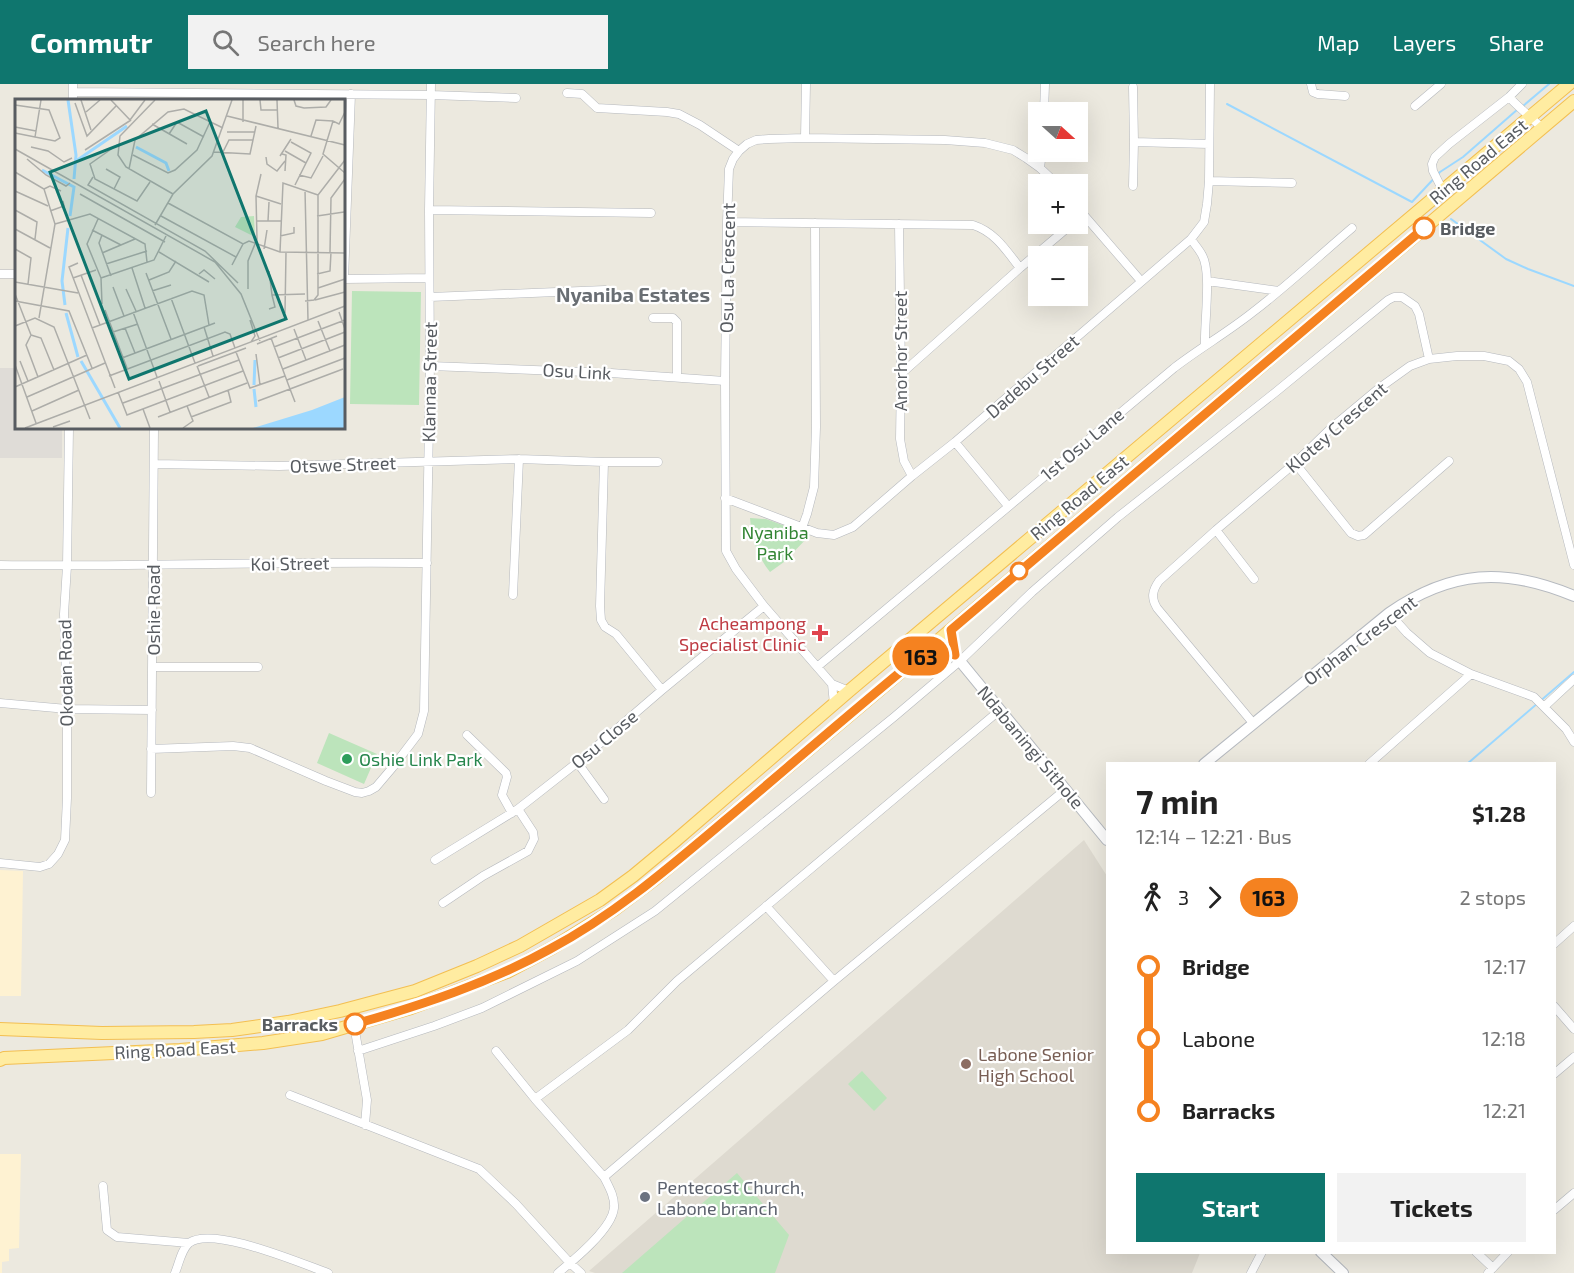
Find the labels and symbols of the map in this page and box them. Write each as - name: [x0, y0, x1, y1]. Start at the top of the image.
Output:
- inset map: [15, 99, 345, 429]
- north arrow: [1028, 102, 1088, 162]
- street label: Ring Road East: [1424, 113, 1532, 208]
- street label: Osu La Crescent: [715, 203, 739, 333]
- marker: Bridge: [1413, 217, 1435, 239]
- place label: Bridge: [1440, 217, 1495, 239]
- district label: Nyaniba Estates: [556, 282, 710, 307]
- street label: Anorhor Street: [889, 291, 911, 411]
- street label: Klannaa Street: [417, 321, 441, 442]
- street label: Dadebu Street: [981, 329, 1083, 422]
- street label: Osu Link: [542, 358, 612, 384]
- street label: Klotey Crescent: [1281, 377, 1391, 477]
- street label: 1st Osu Lane: [1036, 403, 1128, 485]
- street label: Ring Road East: [1025, 449, 1133, 544]
- street label: Otswe Street: [289, 451, 397, 477]
- park label: Nyaniba Park: [741, 521, 809, 564]
- street label: Koi Street: [250, 551, 330, 575]
- unlabelled marker: [1010, 562, 1028, 580]
- street label: Oshie Road: [142, 564, 164, 656]
- street label: Orphan Crescent: [1299, 590, 1421, 690]
- place label: Acheampong Specialist Clinic: [679, 612, 806, 655]
- street label: Okodan Road: [53, 619, 77, 727]
- marker: Acheampong Specialist Clinic: [811, 624, 829, 642]
- line badge: 163: [886, 636, 956, 676]
- street label: Ndabaningi Sithole: [973, 681, 1089, 813]
- street label: Osu Close: [566, 705, 642, 773]
- place label: Oshie Link Park: [359, 748, 483, 770]
- marker: Oshie Link Park: [340, 752, 354, 766]
- place label: Barracks: [262, 1013, 338, 1035]
- marker: Barracks: [344, 1013, 366, 1035]
- street label: Ring Road East: [114, 1035, 236, 1063]
- place label: Labone Senior High School: [978, 1043, 1094, 1086]
- marker: Labone Senior High School: [959, 1057, 973, 1071]
- place label: Pentecost Church, Labone branch: [657, 1176, 804, 1219]
- marker: Pentecost Church, Labone branch: [638, 1190, 652, 1204]

